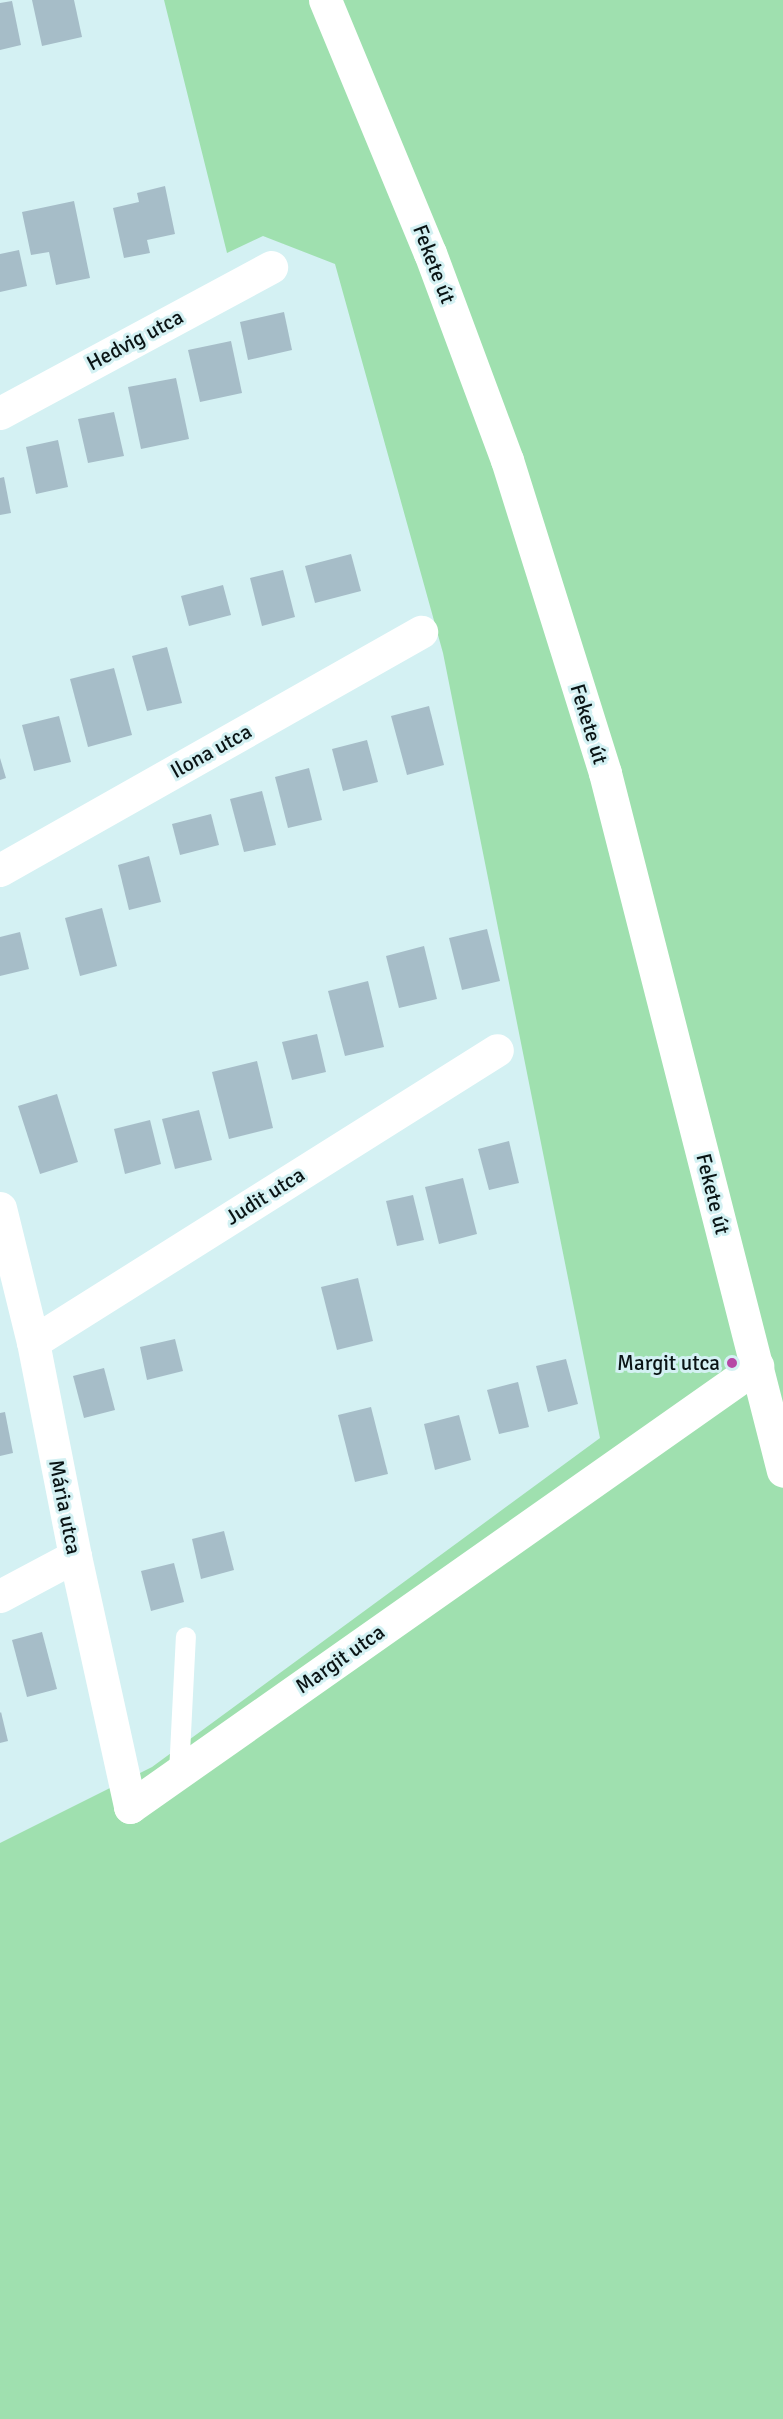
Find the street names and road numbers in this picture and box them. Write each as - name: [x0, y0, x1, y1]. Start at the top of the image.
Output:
- street label: Fekete út: [407, 221, 461, 307]
- street label: Hedvig utca: [82, 304, 188, 376]
- street label: Fekete út: [565, 681, 613, 767]
- street label: Ilona utca: [166, 718, 256, 784]
- street label: Fekete út: [691, 1151, 735, 1237]
- street label: Judit utca: [221, 1162, 309, 1230]
- street label: Mária utca: [43, 1458, 87, 1556]
- street label: Margit utca: [291, 1619, 389, 1699]

